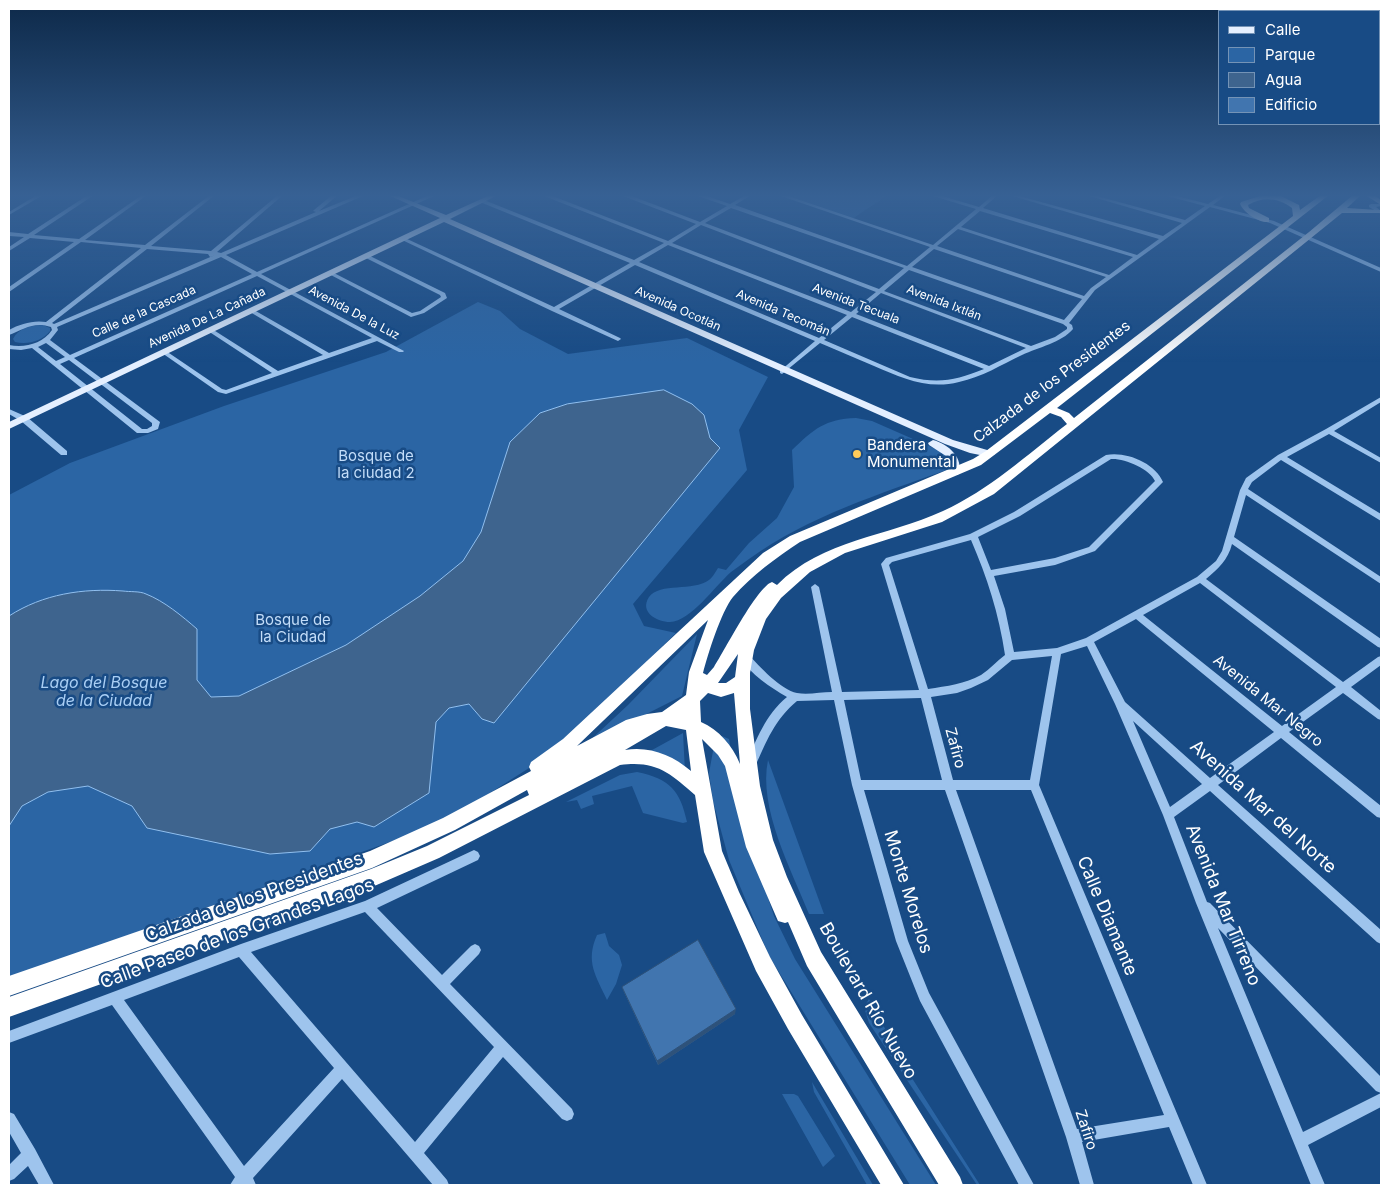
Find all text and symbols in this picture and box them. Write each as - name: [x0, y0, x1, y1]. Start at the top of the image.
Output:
- legend: [1218, 10, 1380, 125]
- text: Calle: [1265, 20, 1300, 39]
- text: Parque: [1265, 45, 1315, 64]
- text: Agua: [1265, 70, 1302, 89]
- text: Edificio: [1265, 95, 1317, 114]
- street label: Avenida Tecuala: [810, 281, 902, 327]
- street label: Avenida Ixtlán: [904, 282, 984, 324]
- street label: Calle de la Cascada: [90, 283, 198, 341]
- street label: Avenida De la Luz: [306, 283, 402, 343]
- street label: Avenida De La Cañada: [146, 284, 268, 352]
- street label: Avenida Ocotlán: [633, 284, 723, 334]
- street label: Avenida Tecomán: [734, 287, 832, 339]
- street label: Calzada de los Presidentes: [970, 317, 1134, 447]
- place label: Bandera Monumental: [867, 436, 955, 471]
- park label: Bosque de la ciudad 2: [337, 447, 415, 482]
- marker: Bandera Monumental: [851, 448, 863, 460]
- park label: Bosque de la Ciudad: [255, 611, 331, 646]
- street label: Avenida Mar Negro: [1209, 651, 1327, 751]
- water label: Lago del Bosque de la Ciudad: [40, 673, 168, 711]
- street label: Zafiro: [941, 726, 969, 770]
- street label: Avenida Mar del Norte: [1185, 736, 1341, 878]
- street label: Avenida Mar Tirreno: [1181, 821, 1265, 989]
- street label: Monte Morelos: [879, 828, 937, 956]
- street label: Calzada de los Presidentes: [142, 847, 366, 947]
- street label: Calle Diamante: [1072, 853, 1142, 979]
- street label: Calle Paseo de los Grandes Lagos: [97, 874, 377, 994]
- street label: Boulevard Río Nuevo: [814, 919, 922, 1083]
- street label: Zafiro: [1071, 1108, 1101, 1152]

